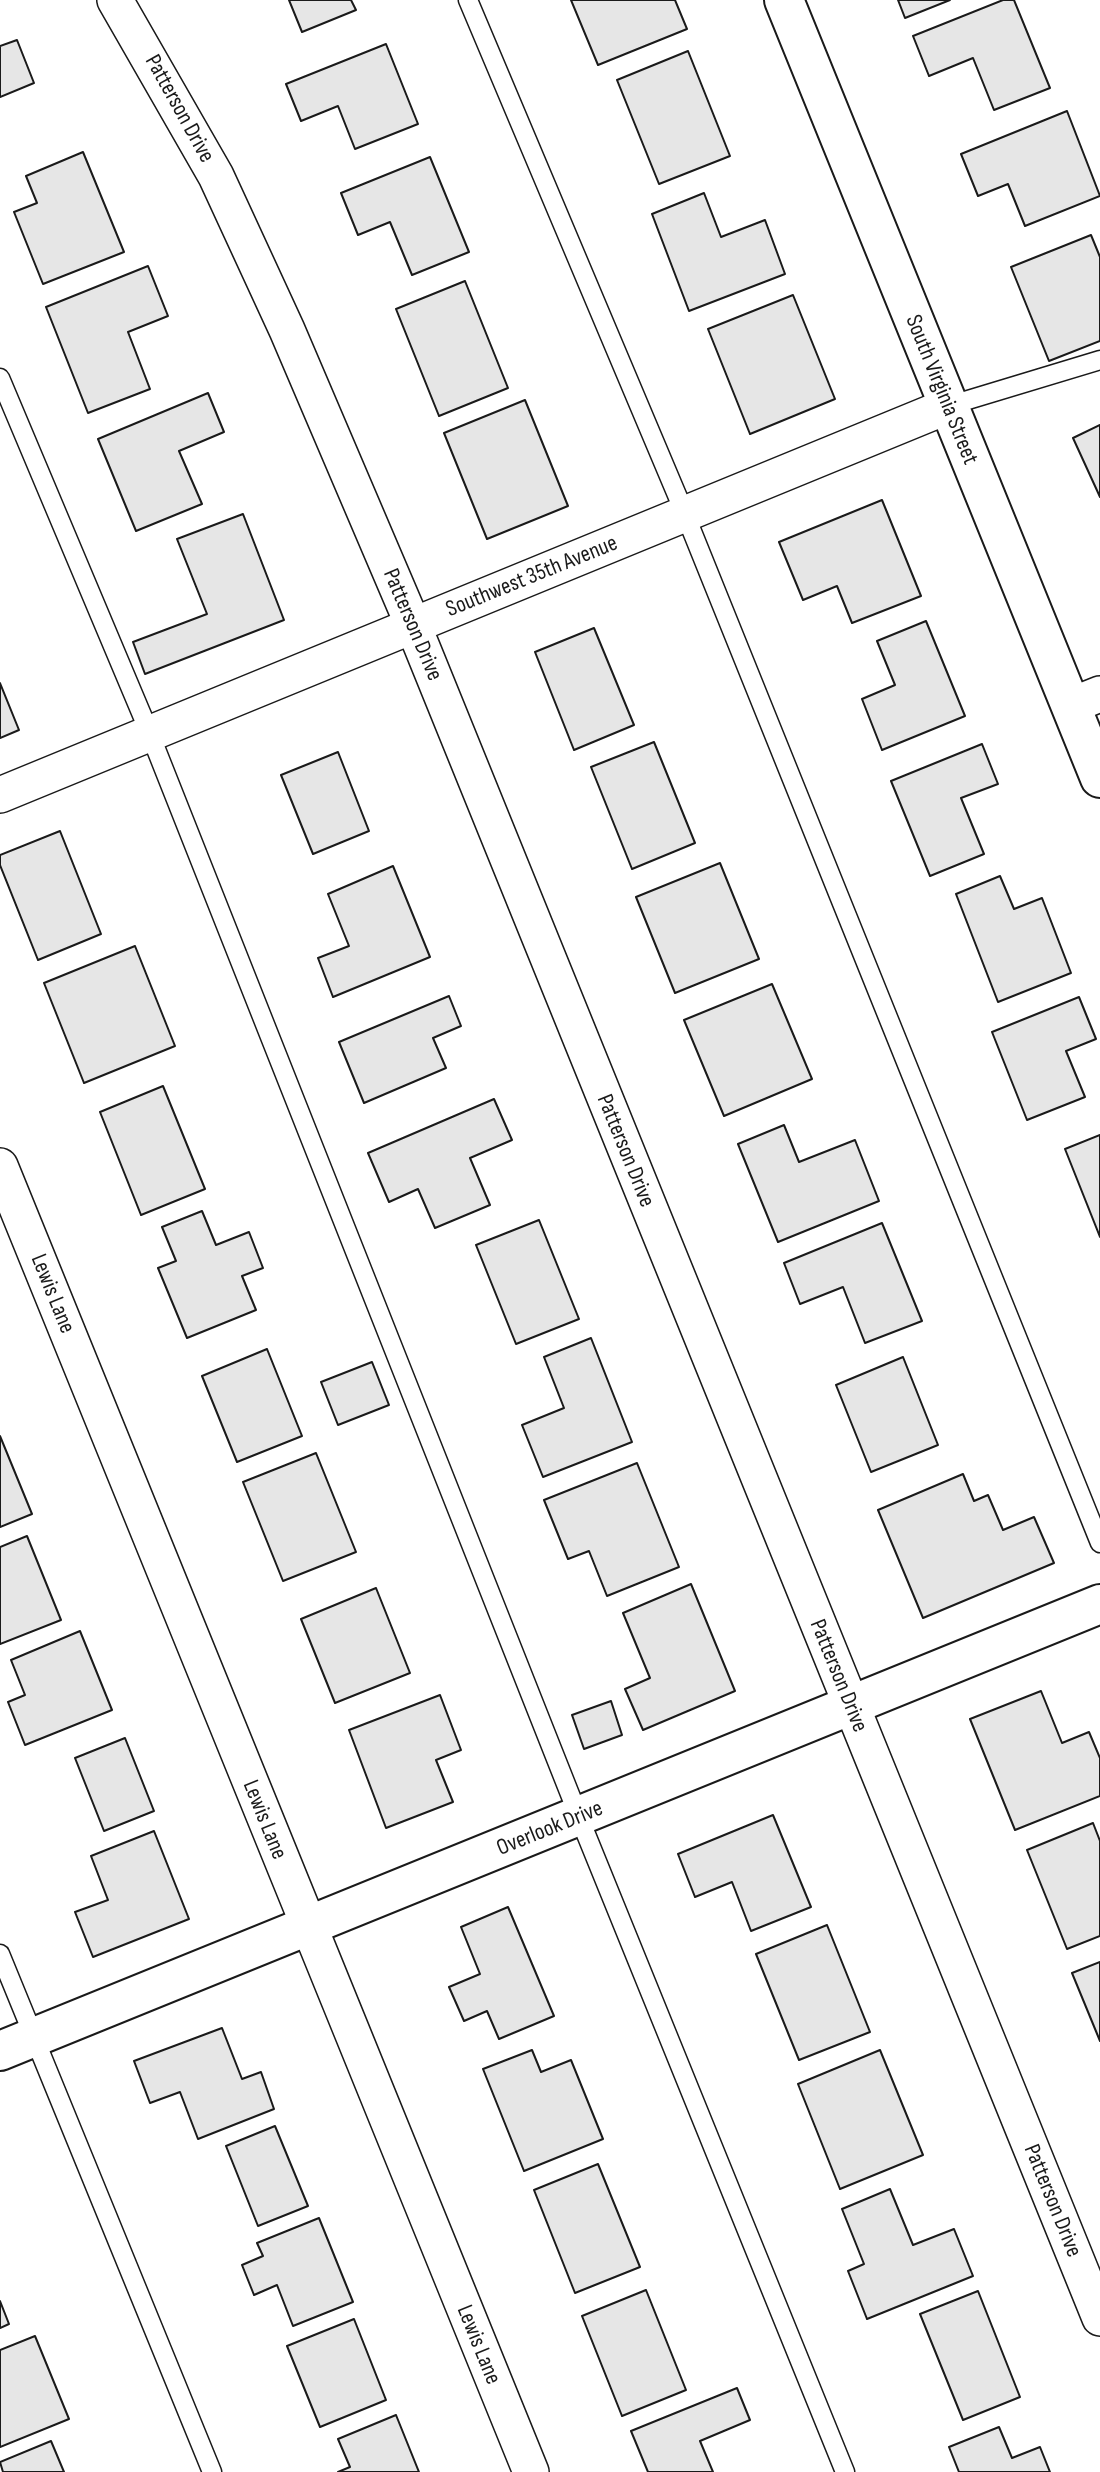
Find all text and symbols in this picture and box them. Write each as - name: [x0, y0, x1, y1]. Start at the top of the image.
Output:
- street label: Patterson Drive: [138, 50, 220, 168]
- street label: South Virginia Street: [898, 311, 984, 469]
- street label: Southwest 35th Avenue: [442, 530, 622, 624]
- street label: Patterson Drive: [376, 565, 448, 685]
- street label: Patterson Drive: [590, 1091, 660, 1211]
- street label: Lewis Lane: [24, 1250, 80, 1338]
- street label: Patterson Drive: [803, 1616, 873, 1736]
- street label: Lewis Lane: [236, 1776, 292, 1864]
- street label: Overlook Drive: [493, 1795, 607, 1863]
- street label: Patterson Drive: [1017, 2141, 1087, 2261]
- street label: Lewis Lane: [450, 2301, 506, 2389]

